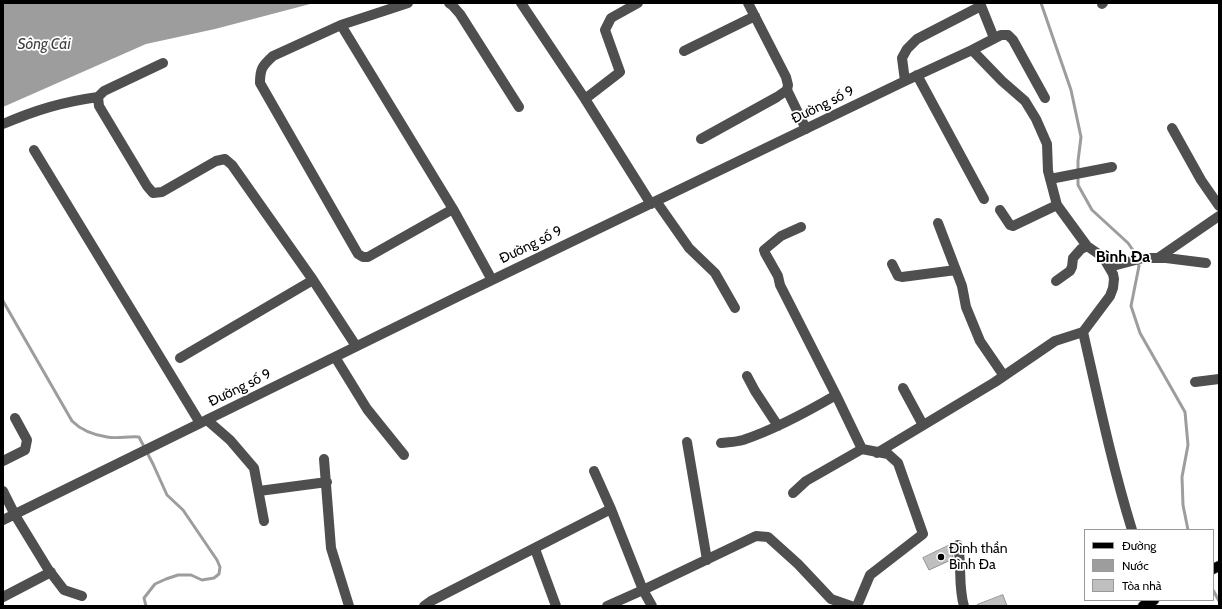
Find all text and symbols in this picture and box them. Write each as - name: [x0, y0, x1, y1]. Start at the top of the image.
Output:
- water label: Sông Cái: [17, 36, 71, 54]
- street label: Đường số 9: [789, 83, 857, 127]
- street label: Đường số 9: [497, 223, 565, 267]
- district label: Bình Đa: [1096, 247, 1150, 267]
- street label: Đường số 9: [206, 366, 274, 410]
- legend: [1084, 529, 1214, 601]
- text: Đường: [1122, 538, 1156, 553]
- place label: Đình thần Bình Đa: [949, 541, 1008, 574]
- marker: Đình thần Bình Đa: [936, 552, 946, 562]
- text: Nước: [1122, 558, 1149, 573]
- text: Tòa nhà: [1122, 578, 1161, 593]

